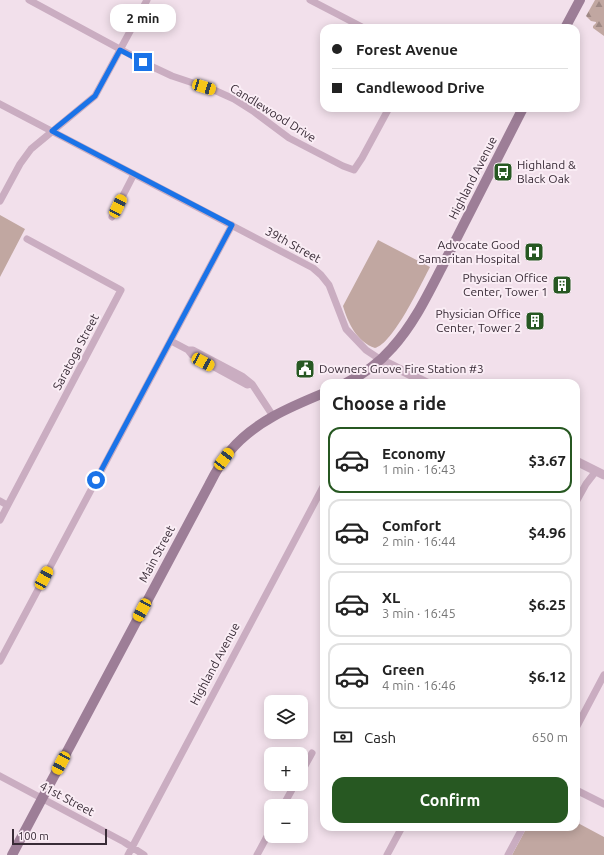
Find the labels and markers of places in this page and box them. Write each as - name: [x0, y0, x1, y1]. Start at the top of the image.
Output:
- place label: Highland & Black Oak: [517, 158, 576, 185]
- bus stop icon: Highland & Black Oak: [492, 161, 514, 183]
- place label: Advocate Good Samaritan Hospital: [419, 238, 520, 265]
- hospital icon: Advocate Good Samaritan Hospital: [523, 241, 545, 263]
- place label: Physician Office Center, Tower 1: [462, 271, 548, 298]
- building icon: Physician Office Center, Tower 1: [551, 274, 573, 296]
- place label: Physician Office Center, Tower 2: [435, 307, 521, 334]
- building icon: Physician Office Center, Tower 2: [524, 310, 546, 332]
- public building icon: Downers Grove Fire Station #3: [294, 358, 316, 380]
- place label: Downers Grove Fire Station #3: [319, 362, 484, 375]

